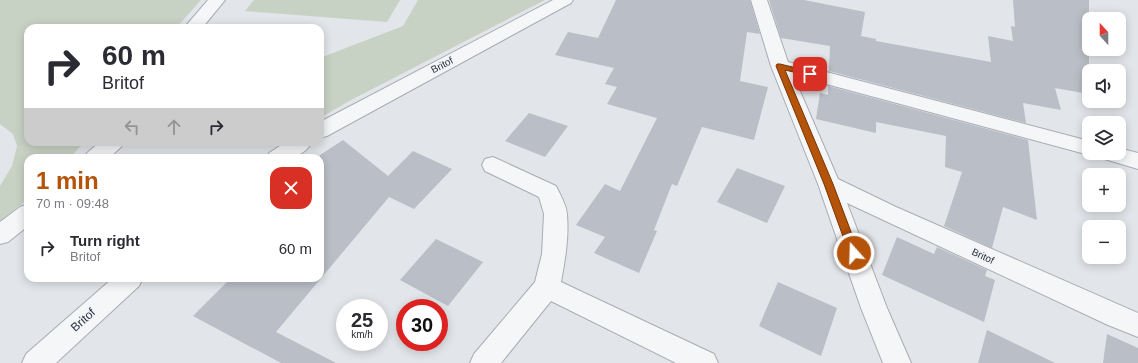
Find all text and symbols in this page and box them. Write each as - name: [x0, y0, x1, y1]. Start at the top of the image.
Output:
- north arrow: [1082, 12, 1126, 56]
- map controls: [1082, 12, 1126, 264]
- icon: right: [36, 40, 88, 92]
- text: 60 m: [102, 40, 166, 71]
- street label: Britof: [429, 55, 455, 75]
- pin: [793, 57, 827, 91]
- icon: arrive: [799, 63, 821, 85]
- button: sound: [1082, 64, 1126, 108]
- text: Britof: [102, 73, 144, 93]
- icon: left: [121, 116, 143, 138]
- icon: ahead: [163, 116, 185, 138]
- icon: right: [205, 116, 227, 138]
- button: layers: [1082, 116, 1126, 160]
- text: 1 min: [36, 167, 99, 194]
- button: close: [270, 167, 312, 209]
- button: +: [1082, 168, 1126, 212]
- text: 70 m · 09:48: [36, 196, 109, 211]
- button: −: [1082, 220, 1126, 264]
- text: Turn right: [70, 232, 140, 249]
- position arrow: [833, 232, 875, 274]
- icon: right: [36, 237, 58, 259]
- text: 60 m: [279, 240, 312, 257]
- street label: Britof: [970, 246, 996, 266]
- text: Britof: [70, 249, 100, 264]
- speed limit sign: 30: [396, 299, 448, 351]
- street label: Britof: [68, 305, 99, 335]
- text: 25: [351, 309, 373, 331]
- text: km/h: [351, 329, 373, 340]

